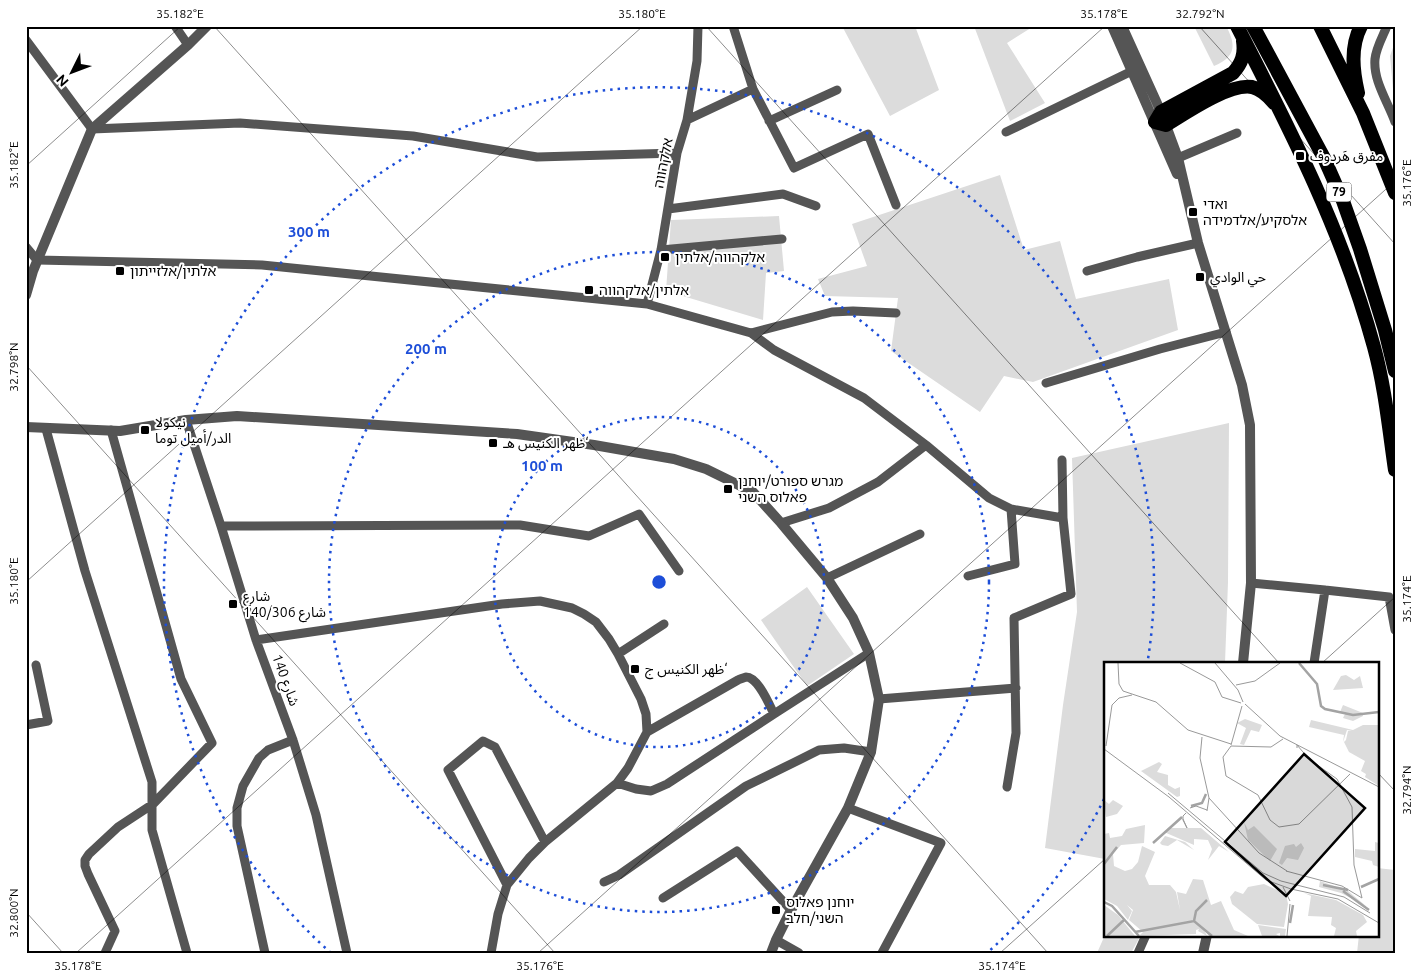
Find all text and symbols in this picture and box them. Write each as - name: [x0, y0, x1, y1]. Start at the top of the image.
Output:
- text: 35.182°E: [156, 7, 204, 20]
- text: 35.180°E: [618, 7, 666, 20]
- text: 35.178°E: [1080, 7, 1128, 20]
- text: 32.792°N: [1175, 7, 1225, 20]
- north arrow: [48, 48, 98, 98]
- text: N: [53, 71, 72, 90]
- street label: אלקהווה: [650, 136, 676, 189]
- text: 35.182°E: [7, 141, 20, 189]
- place label: مفرق هَردوف: [1310, 148, 1383, 165]
- marker: مفرق هَردوف: [1294, 150, 1306, 162]
- text: 35.176°E: [1400, 159, 1413, 207]
- road number: 79: [1326, 182, 1352, 202]
- place label: ואדי אלסקיע/אלדמידה: [1203, 196, 1307, 228]
- marker: ואדי אלסקיע/אלדמידה: [1187, 206, 1199, 218]
- text: 300 m: [288, 223, 330, 240]
- place label: אלקהווה/אלתין: [675, 249, 765, 265]
- marker: אלקהווה/אלתין: [659, 251, 671, 263]
- place label: אלתין/אלזייתון: [130, 263, 216, 279]
- marker: אלתין/אלזייתון: [114, 265, 126, 277]
- place label: حي الوادي: [1210, 269, 1266, 288]
- marker: حي الوادي: [1194, 271, 1206, 283]
- place label: אלתין/אלקהווה: [599, 282, 689, 298]
- marker: אלתין/אלקהווה: [583, 284, 595, 296]
- text: 200 m: [405, 340, 447, 357]
- text: 32.798°N: [7, 342, 20, 392]
- place label: نيكولا الدر/أميل توما: [155, 414, 231, 447]
- marker: نيكولا الدر/أميل توما: [139, 424, 151, 436]
- place label: ظهر الكنيس هـ‘: [503, 435, 588, 452]
- marker: ظهر الكنيس هـ‘: [487, 437, 499, 449]
- text: 100 m: [521, 457, 563, 474]
- place label: מגרש ספורט/יוחנן פאלוס השני: [738, 473, 843, 505]
- marker: מגרש ספורט/יוחנן פאלוס השני: [722, 483, 734, 495]
- text: 35.180°E: [7, 557, 20, 605]
- centre of rings: [650, 573, 668, 591]
- text: 35.174°E: [1400, 575, 1413, 623]
- place label: شارع 140/شارع 306: [243, 588, 326, 623]
- marker: شارع 140/شارع 306: [227, 598, 239, 610]
- street label: شارع 140: [266, 652, 303, 709]
- place label: ظهر الكنيس ج‘: [645, 661, 728, 680]
- inset map: [1104, 662, 1378, 936]
- marker: ظهر الكنيس ج‘: [629, 663, 641, 675]
- text: 32.794°N: [1400, 765, 1413, 815]
- text: 32.800°N: [7, 888, 20, 938]
- place label: יוחנן פאלוס השני/חלב: [786, 894, 854, 926]
- marker: יוחנן פאלוס השני/חלב: [770, 904, 782, 916]
- text: 35.178°E: [54, 959, 102, 972]
- text: 35.176°E: [516, 959, 564, 972]
- text: 35.174°E: [978, 959, 1026, 972]

